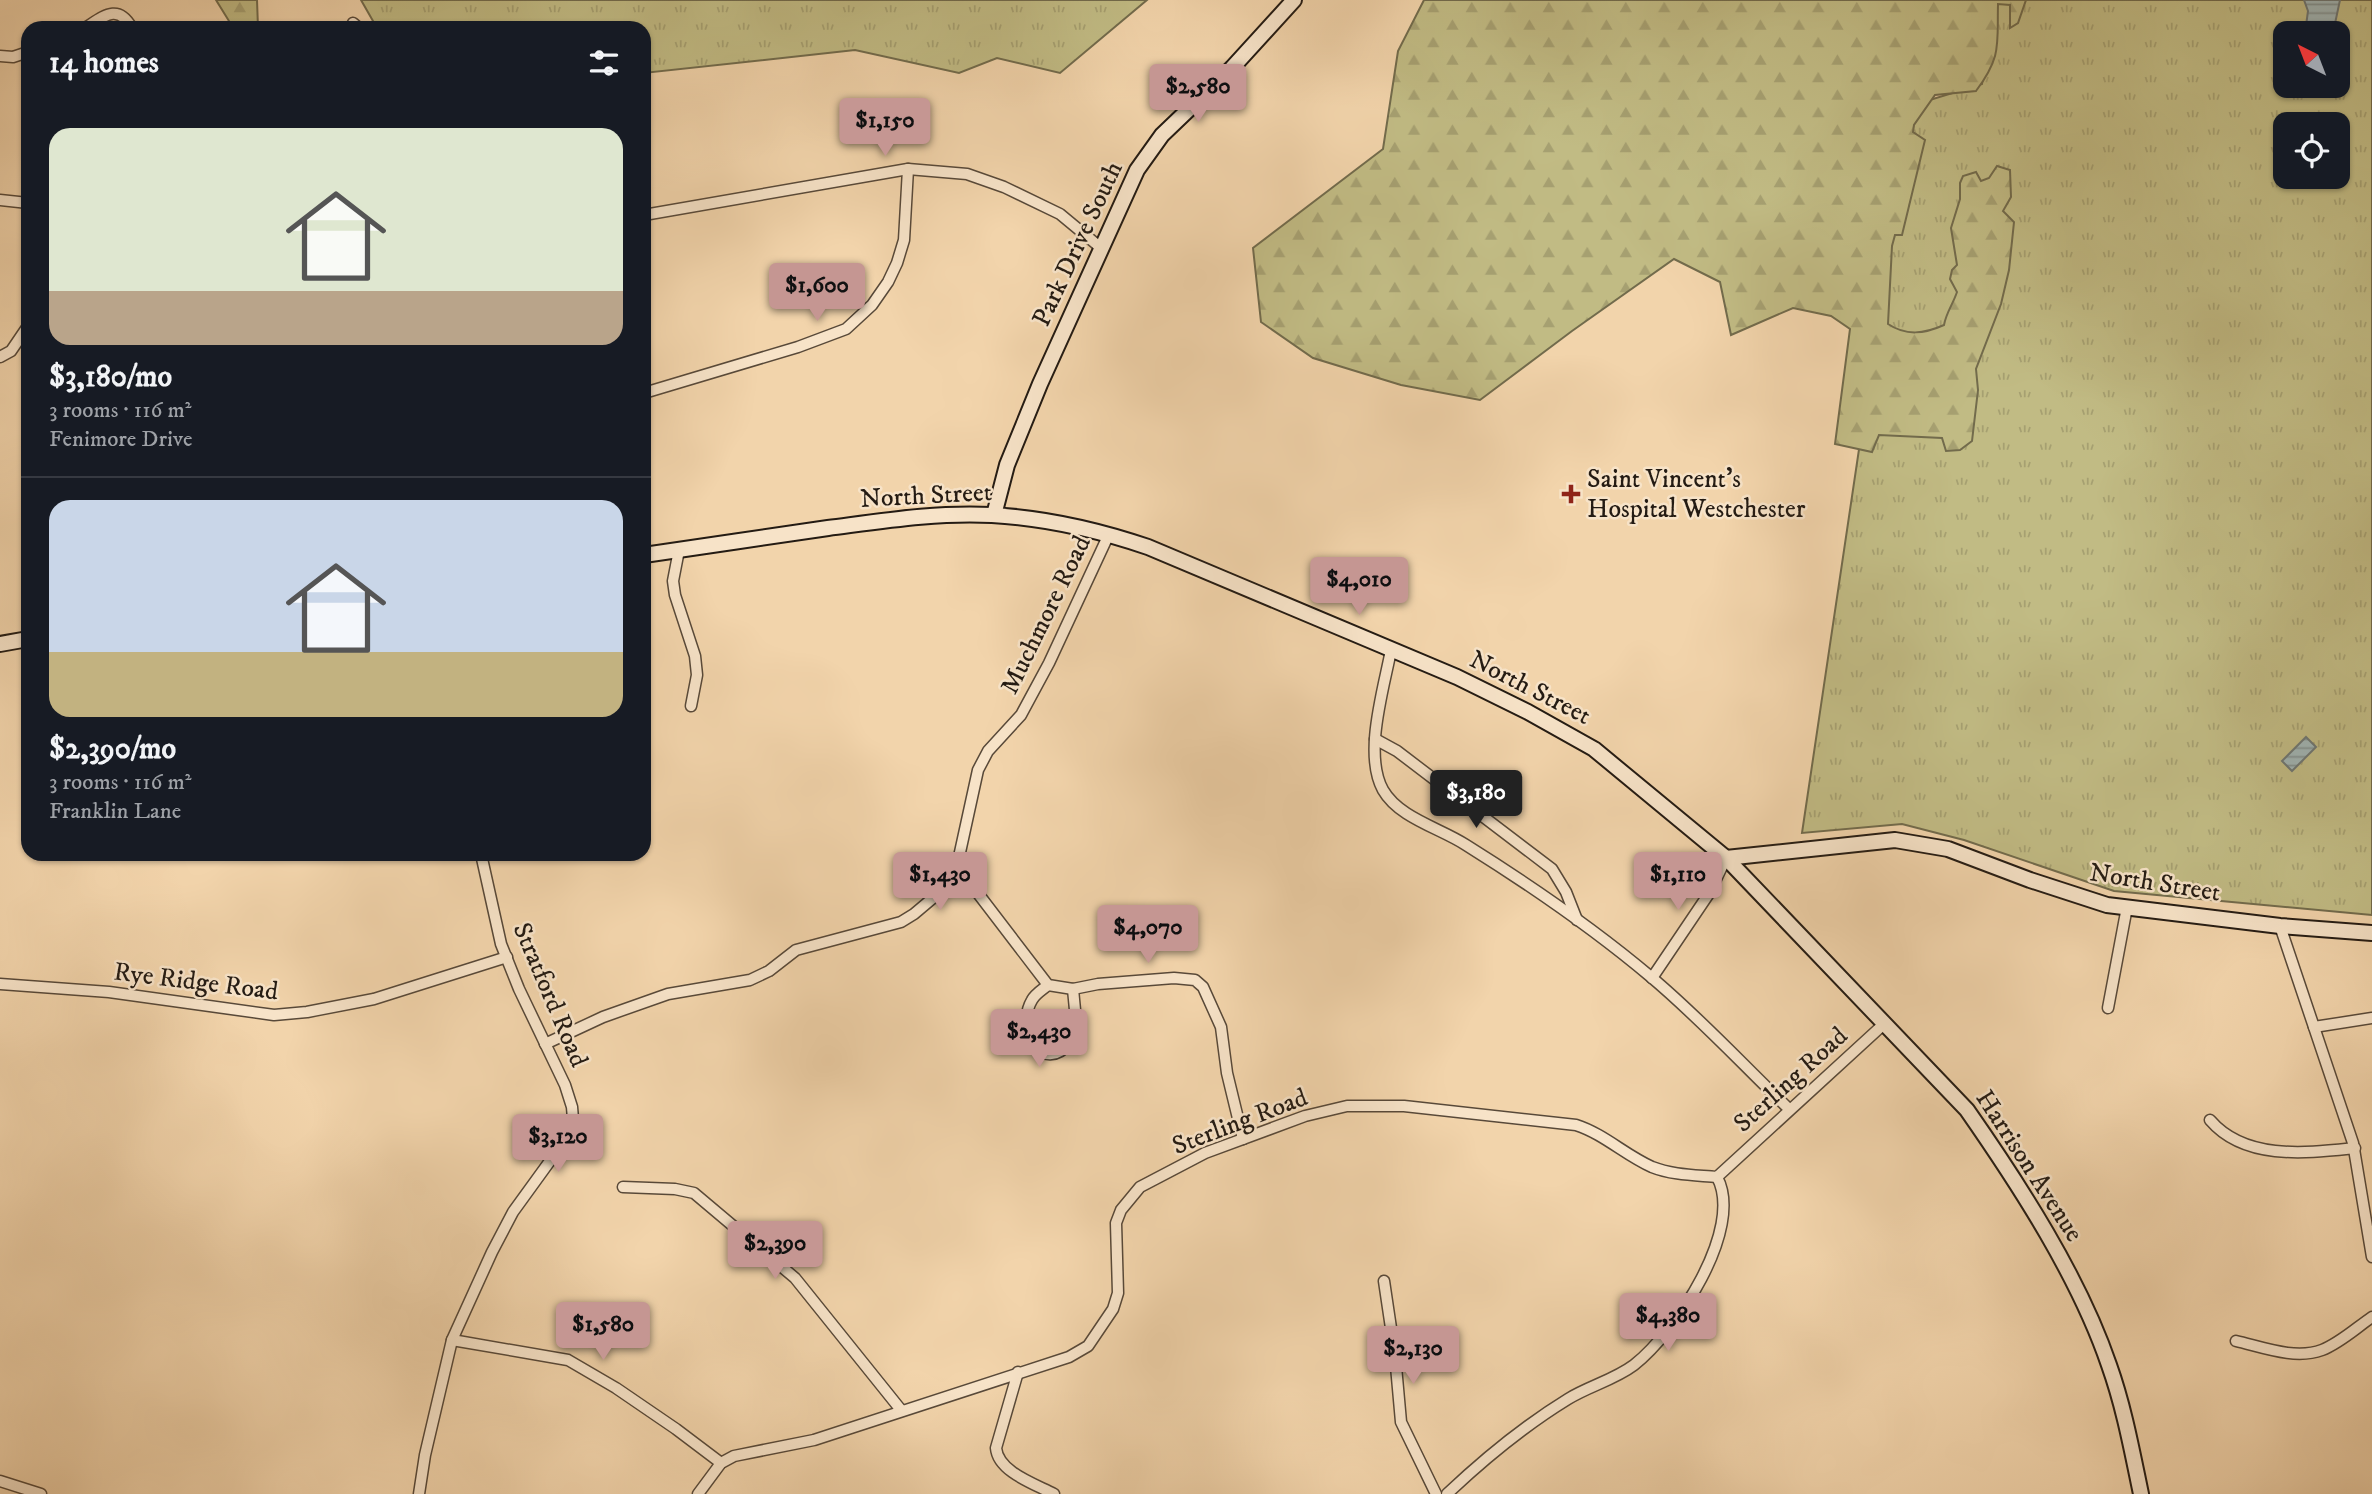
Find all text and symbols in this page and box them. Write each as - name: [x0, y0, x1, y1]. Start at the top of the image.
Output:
- north arrow: [2273, 21, 2350, 98]
- map controls: [2273, 21, 2350, 189]
- icon: filters: [585, 44, 623, 82]
- text: 14 homes: [49, 45, 159, 82]
- pin: $2,580: [1141, 64, 1255, 124]
- text: $2,580: [1165, 72, 1231, 101]
- pin: $1,150: [828, 99, 942, 158]
- text: $1,150: [855, 106, 915, 135]
- button: locate: [2273, 112, 2350, 189]
- street label: Park Drive South: [1025, 156, 1131, 332]
- icon: home: [273, 173, 399, 299]
- pin: $1,600: [760, 264, 874, 323]
- text: $1,600: [785, 271, 849, 300]
- text: $3,180/mo: [49, 359, 172, 396]
- text: 3 rooms · 116 m²: [49, 396, 192, 425]
- text: Fenimore Drive: [49, 425, 193, 454]
- place label: Saint Vincent's Hospital Westchester: [1587, 463, 1806, 526]
- street label: North Street: [859, 476, 993, 516]
- marker: Saint Vincent's Hospital Westchester: [1561, 484, 1581, 504]
- street label: Muchmore Road: [993, 530, 1099, 700]
- icon: home: [273, 545, 399, 671]
- pin: $4,010: [1302, 558, 1416, 617]
- text: $4,010: [1326, 565, 1392, 594]
- street label: North Street: [1464, 643, 1596, 733]
- text: $2,390/mo: [49, 731, 176, 768]
- text: 3 rooms · 116 m²: [49, 768, 192, 797]
- pin: $3,180: [1419, 770, 1533, 830]
- text: $3,180: [1446, 778, 1506, 807]
- text: Franklin Lane: [49, 797, 181, 826]
- pin: $1,430: [883, 852, 997, 912]
- pin: $1,110: [1621, 852, 1735, 912]
- street label: North Street: [2087, 856, 2223, 910]
- text: $1,430: [909, 860, 971, 889]
- text: $1,110: [1650, 860, 1706, 889]
- pin: $4,070: [1091, 906, 1205, 965]
- text: $4,070: [1113, 913, 1183, 942]
- street label: Stratford Road: [505, 918, 595, 1072]
- street label: Rye Ridge Road: [112, 956, 280, 1008]
- pin: $2,430: [982, 1010, 1096, 1069]
- text: $2,430: [1007, 1017, 1071, 1046]
- street label: Sterling Road: [1727, 1020, 1855, 1140]
- street label: Sterling Road: [1168, 1081, 1312, 1163]
- street label: Harrison Avenue: [1968, 1084, 2090, 1248]
- pin: $3,120: [501, 1114, 615, 1174]
- text: $3,120: [528, 1122, 588, 1151]
- pin: $2,390: [718, 1222, 832, 1281]
- text: $2,390: [744, 1229, 806, 1258]
- pin: $4,380: [1611, 1294, 1725, 1353]
- text: $4,380: [1635, 1301, 1701, 1330]
- pin: $1,580: [546, 1302, 660, 1362]
- text: $1,580: [572, 1310, 634, 1339]
- pin: $2,130: [1356, 1326, 1470, 1386]
- text: $2,130: [1383, 1334, 1443, 1363]

